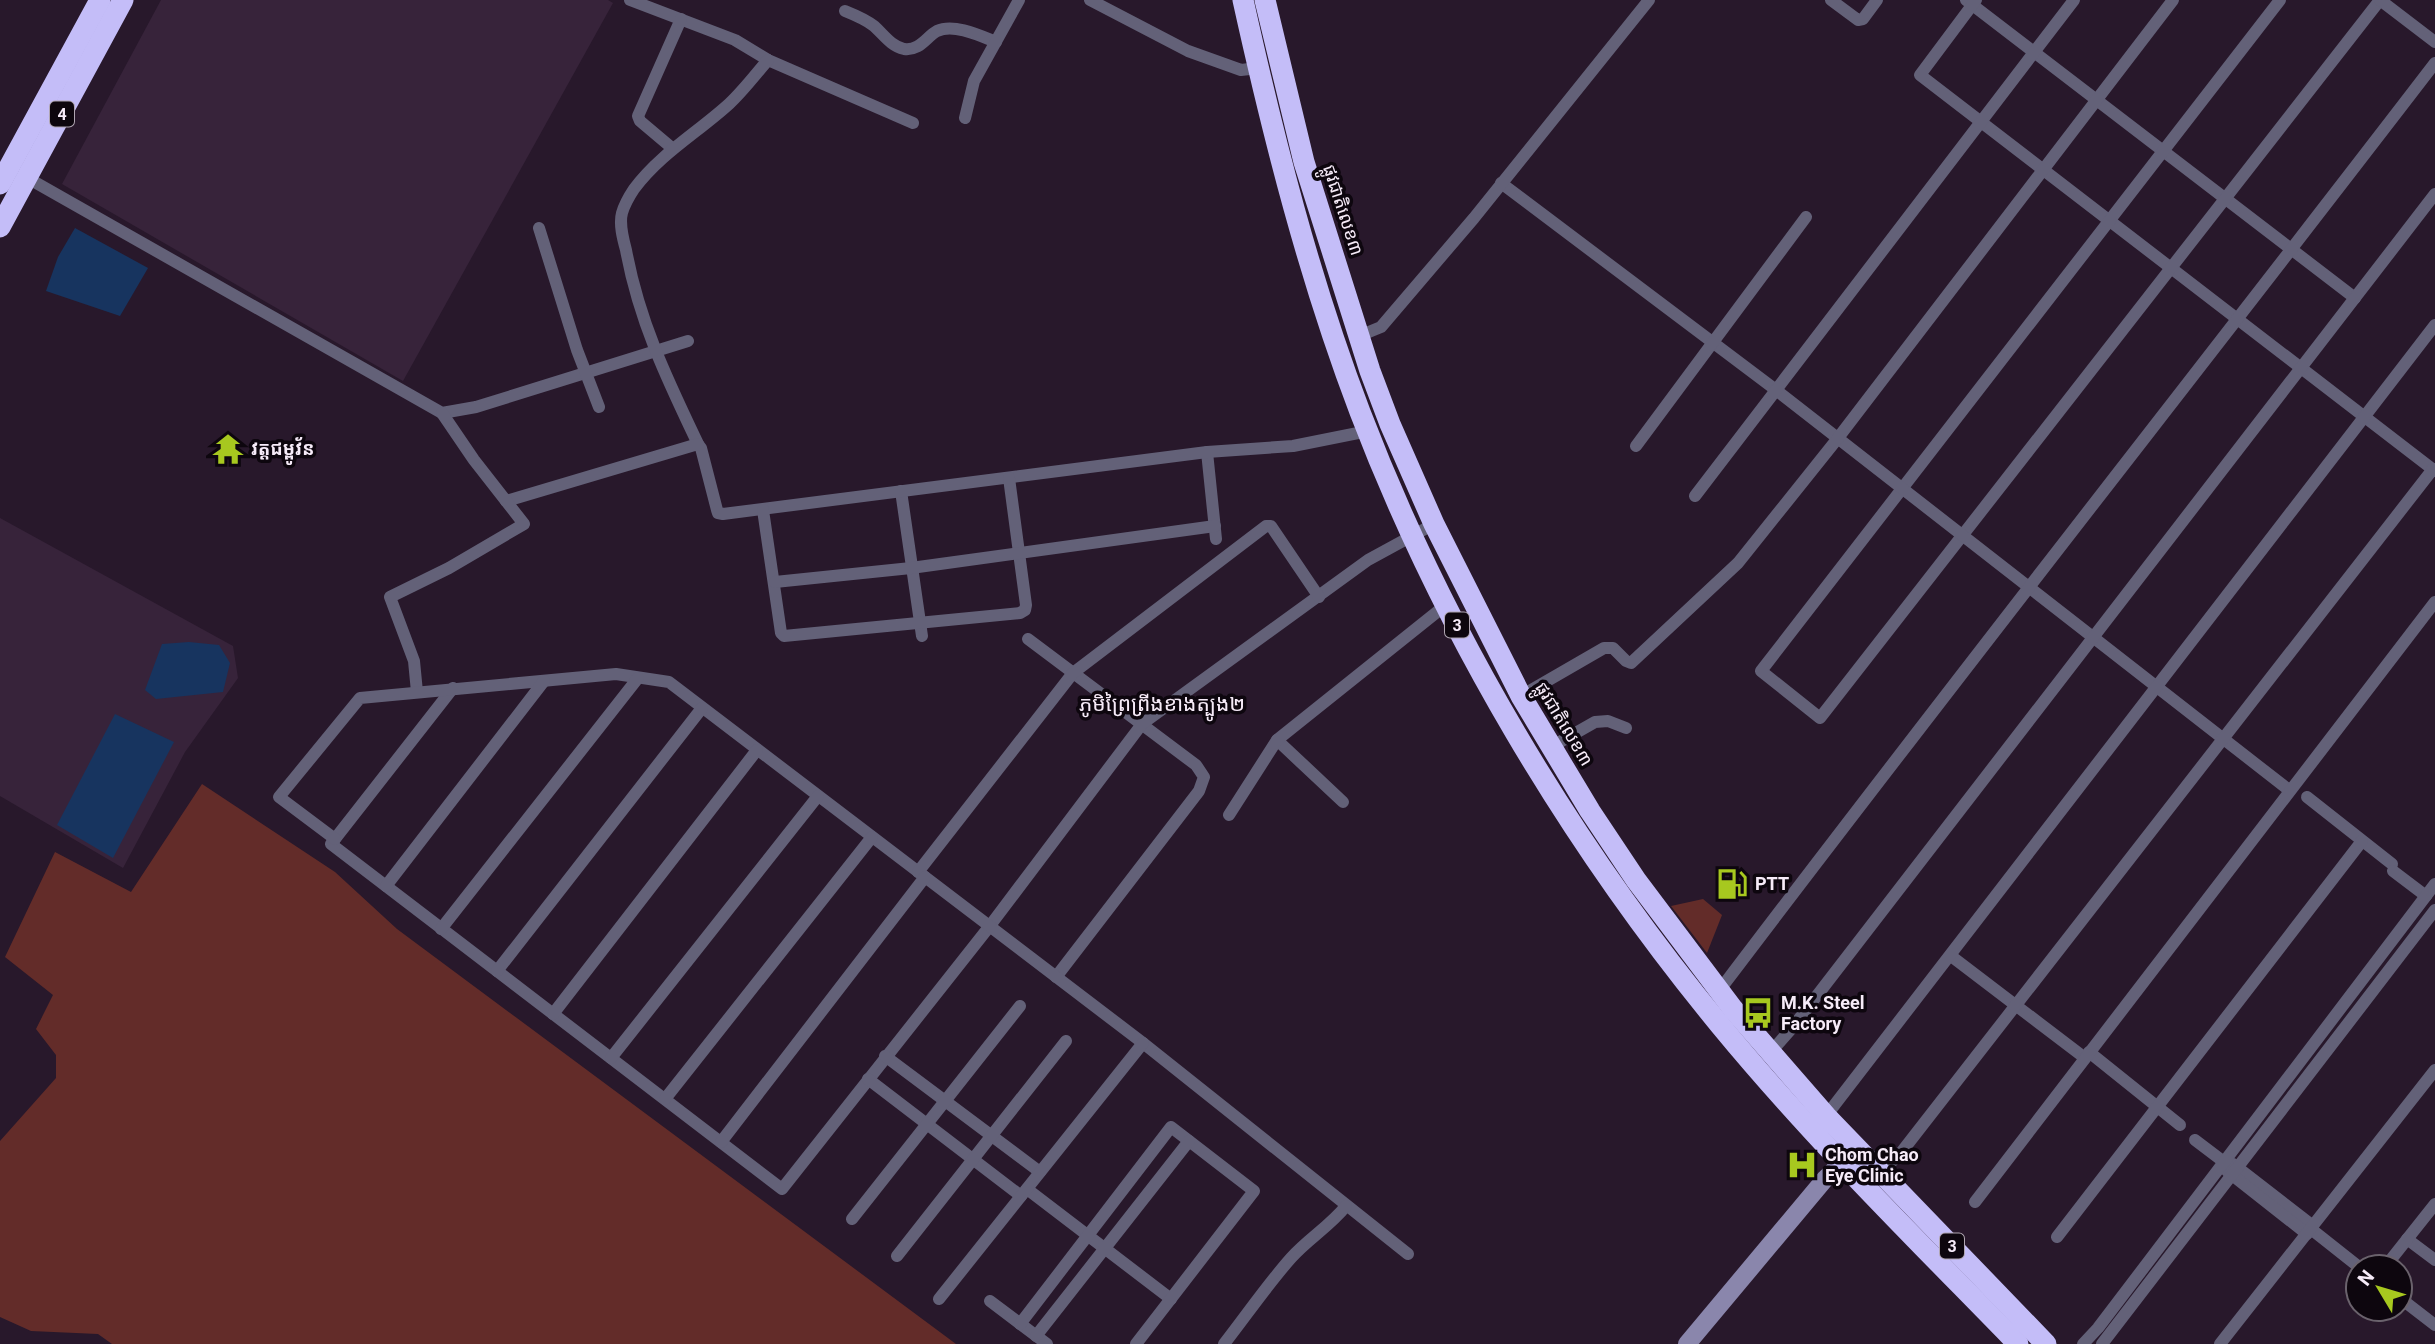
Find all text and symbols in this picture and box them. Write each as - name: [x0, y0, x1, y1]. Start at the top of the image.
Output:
- road number: 4: [50, 102, 74, 126]
- street label: ផ្លូវជាតិលេខ៣: [1313, 162, 1368, 260]
- temple icon: វត្តជម្ពូវ័ន: [211, 432, 245, 466]
- place label: វត្តជម្ពូវ័ន: [251, 437, 314, 465]
- road number: 3: [1445, 612, 1469, 638]
- street label: ផ្លូវជាតិលេខ៣: [1526, 678, 1598, 773]
- district label: ភូមិព្រៃព្រីងខាងត្បូង២: [1079, 692, 1245, 722]
- fuel station icon: PTT: [1715, 867, 1749, 901]
- place label: PTT: [1755, 873, 1789, 894]
- place label: M.K. Steel Factory: [1781, 992, 1865, 1034]
- bus stop icon: M.K. Steel Factory: [1741, 996, 1775, 1030]
- place label: Chom Chao Eye Clinic: [1825, 1144, 1919, 1186]
- hospital icon: Chom Chao Eye Clinic: [1785, 1148, 1819, 1182]
- road number: 3: [1940, 1234, 1964, 1258]
- north arrow: [2344, 1253, 2414, 1323]
- text: N: [2353, 1265, 2379, 1290]

